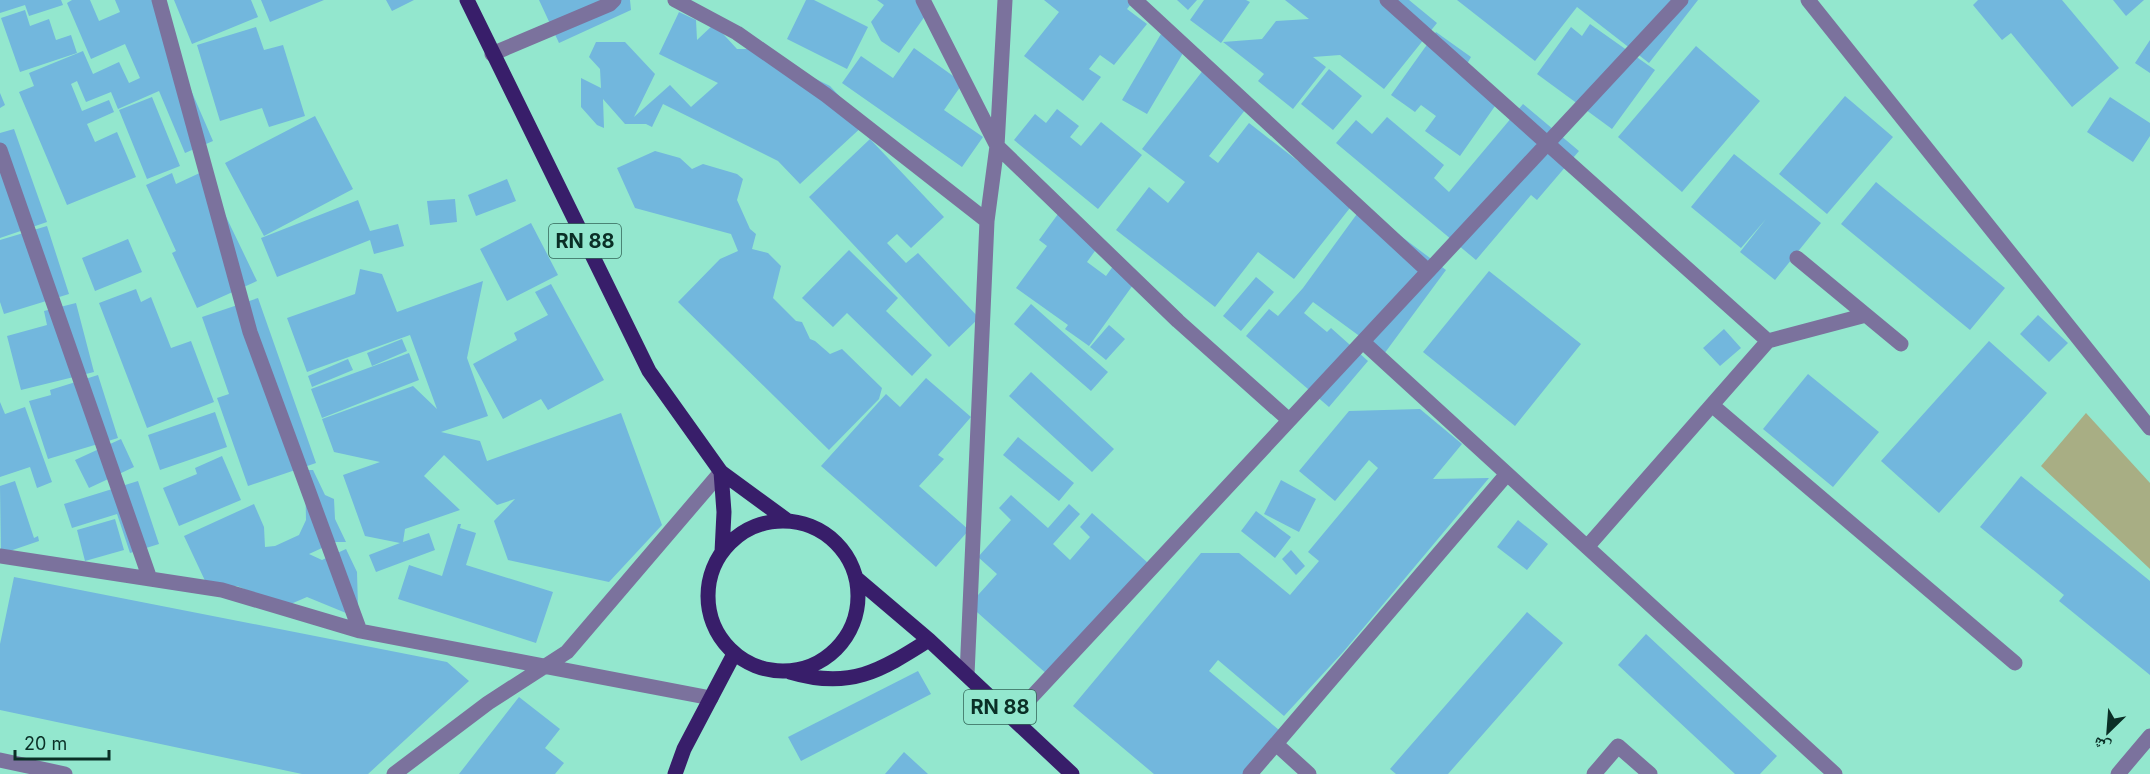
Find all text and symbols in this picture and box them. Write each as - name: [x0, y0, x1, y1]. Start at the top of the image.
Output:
- road number: RN 88: [549, 224, 621, 258]
- road number: RN 88: [964, 690, 1036, 724]
- north arrow: [2078, 702, 2138, 762]
- scale bar: [15, 723, 110, 761]
- text: 20 m: [24, 733, 67, 754]
- text: ش: [2090, 733, 2114, 758]

